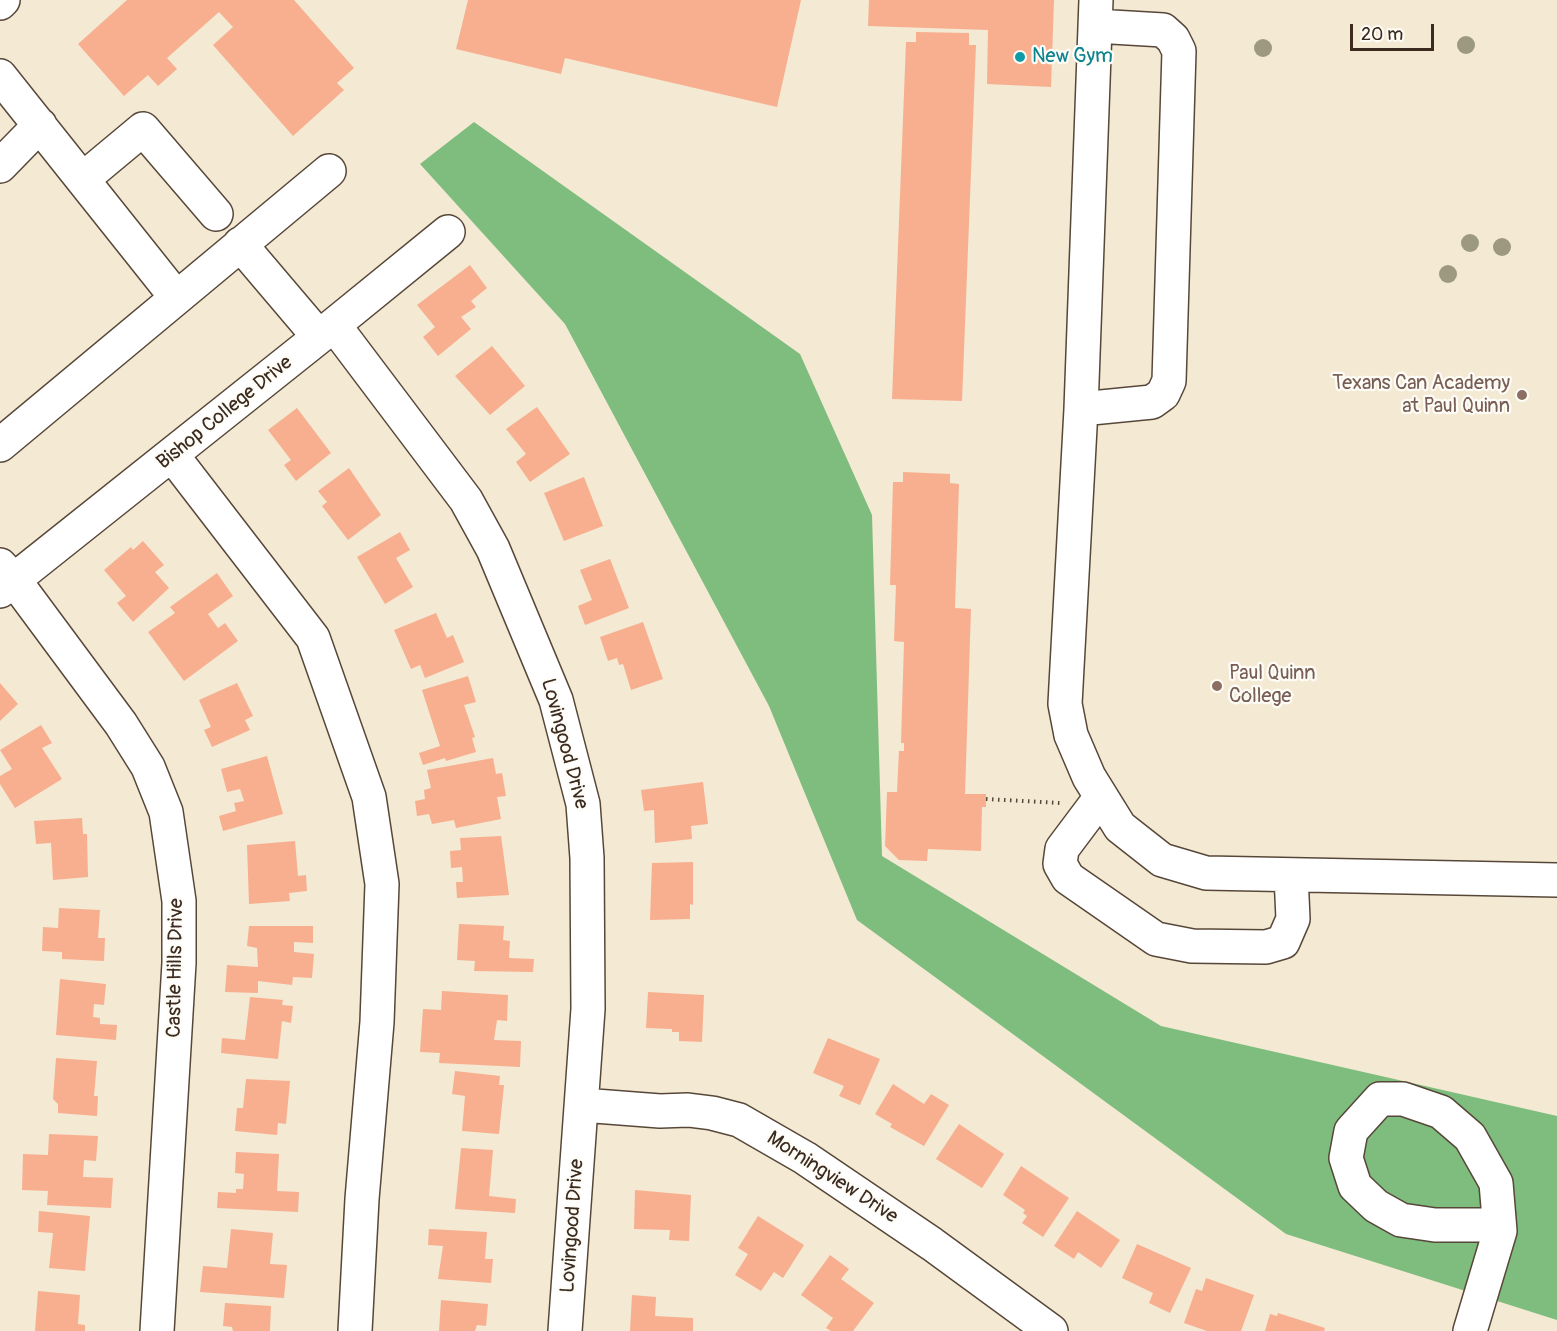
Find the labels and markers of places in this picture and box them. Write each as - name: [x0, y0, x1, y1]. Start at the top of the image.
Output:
- place label: New Gym: [1032, 45, 1113, 69]
- marker: New Gym: [1013, 50, 1027, 64]
- place label: Texans Can Academy at Paul Quinn: [1332, 372, 1510, 419]
- marker: Texans Can Academy at Paul Quinn: [1515, 388, 1529, 402]
- place label: Paul Quinn College: [1229, 662, 1316, 709]
- marker: Paul Quinn College: [1210, 679, 1224, 693]

